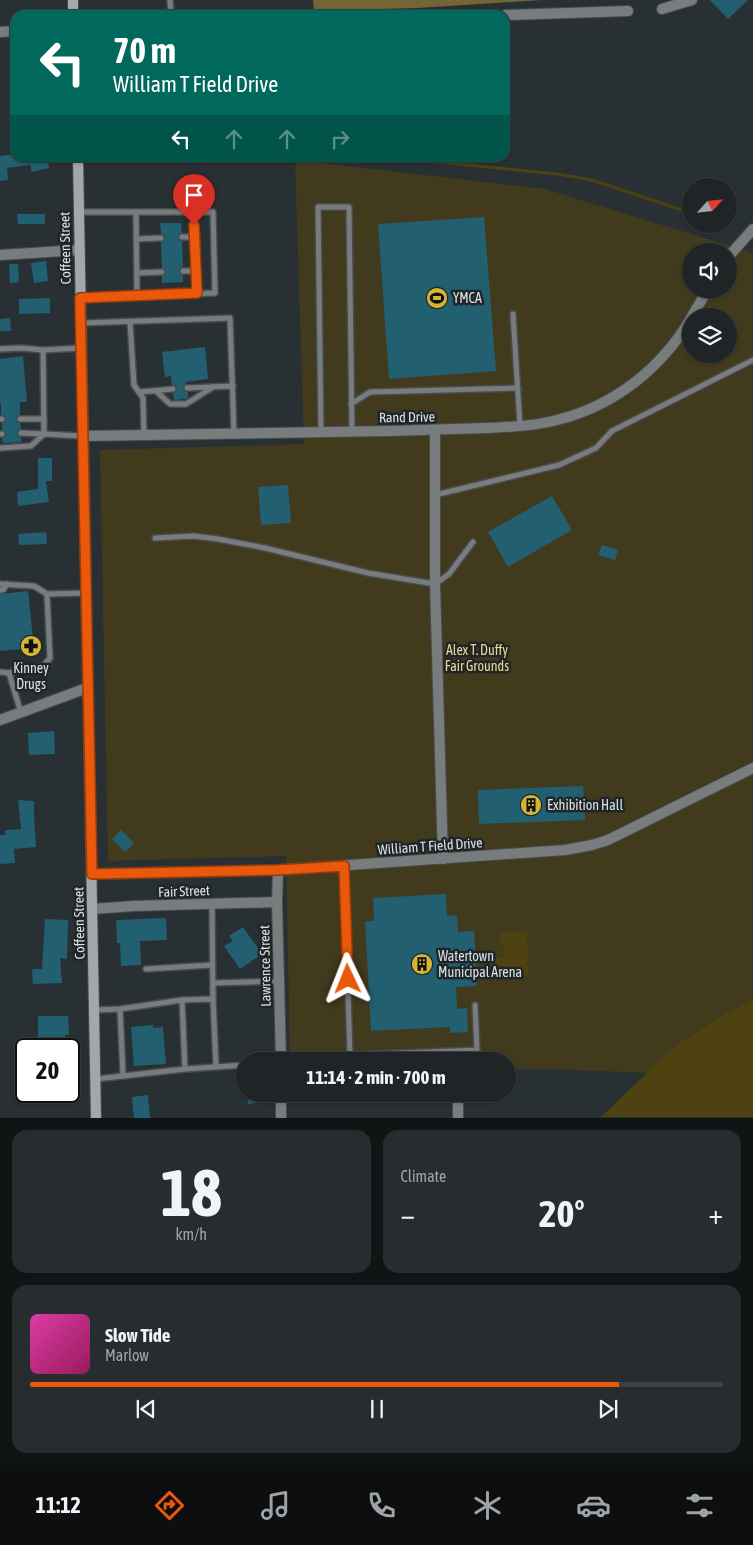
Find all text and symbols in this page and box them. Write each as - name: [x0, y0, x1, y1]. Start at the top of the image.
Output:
- icon: left: [30, 30, 95, 95]
- text: 70 m: [113, 30, 176, 70]
- text: William T Field Drive: [113, 71, 278, 97]
- icon: left: [167, 125, 195, 153]
- icon: ahead: [220, 125, 248, 153]
- icon: ahead: [273, 125, 301, 153]
- icon: right: [326, 125, 354, 153]
- pin: [173, 174, 215, 225]
- north arrow: [682, 178, 738, 232]
- map controls: [682, 178, 737, 363]
- icon: arrive: [180, 181, 208, 209]
- street label: Coffeen Street: [56, 212, 74, 284]
- button: sound: [682, 243, 737, 298]
- sports icon: YMCA: [425, 286, 449, 310]
- place label: YMCA: [453, 290, 482, 306]
- button: layers: [682, 308, 737, 363]
- street label: Rand Drive: [379, 409, 435, 425]
- pharmacy icon: Kinney Drugs: [19, 634, 43, 658]
- park label: Alex T. Duffy Fair Grounds: [445, 642, 509, 674]
- place label: Kinney Drugs: [13, 660, 49, 692]
- building icon: Exhibition Hall: [519, 793, 543, 817]
- place label: Exhibition Hall: [547, 797, 623, 813]
- street label: William T Field Drive: [377, 834, 483, 858]
- street label: Fair Street: [158, 882, 210, 900]
- street label: Coffeen Street: [70, 887, 88, 959]
- street label: Lawrence Street: [256, 925, 274, 1007]
- place label: Watertown Municipal Arena: [438, 948, 522, 980]
- position arrow: [321, 952, 373, 1004]
- building icon: Watertown Municipal Arena: [410, 952, 434, 976]
- speed limit sign: 20: [15, 1038, 80, 1103]
- text: 11:14 · 2 min · 700 m: [306, 1066, 446, 1088]
- text: 18: [161, 1155, 222, 1230]
- text: Climate: [401, 1167, 446, 1185]
- text: 20°: [539, 1192, 585, 1235]
- text: −: [401, 1198, 415, 1230]
- text: +: [708, 1198, 723, 1230]
- text: km/h: [175, 1225, 207, 1243]
- text: Slow Tide: [105, 1324, 170, 1346]
- text: Marlow: [105, 1346, 149, 1364]
- icon: previous: [132, 1395, 160, 1423]
- icon: pause: [363, 1395, 391, 1423]
- icon: next: [594, 1395, 622, 1423]
- icon: directions: [152, 1488, 187, 1523]
- icon: music: [258, 1488, 293, 1523]
- icon: phone: [364, 1488, 399, 1523]
- icon: climate: [470, 1488, 505, 1523]
- icon: car: [576, 1488, 611, 1523]
- icon: filters: [682, 1488, 717, 1523]
- text: 11:12: [36, 1492, 81, 1518]

